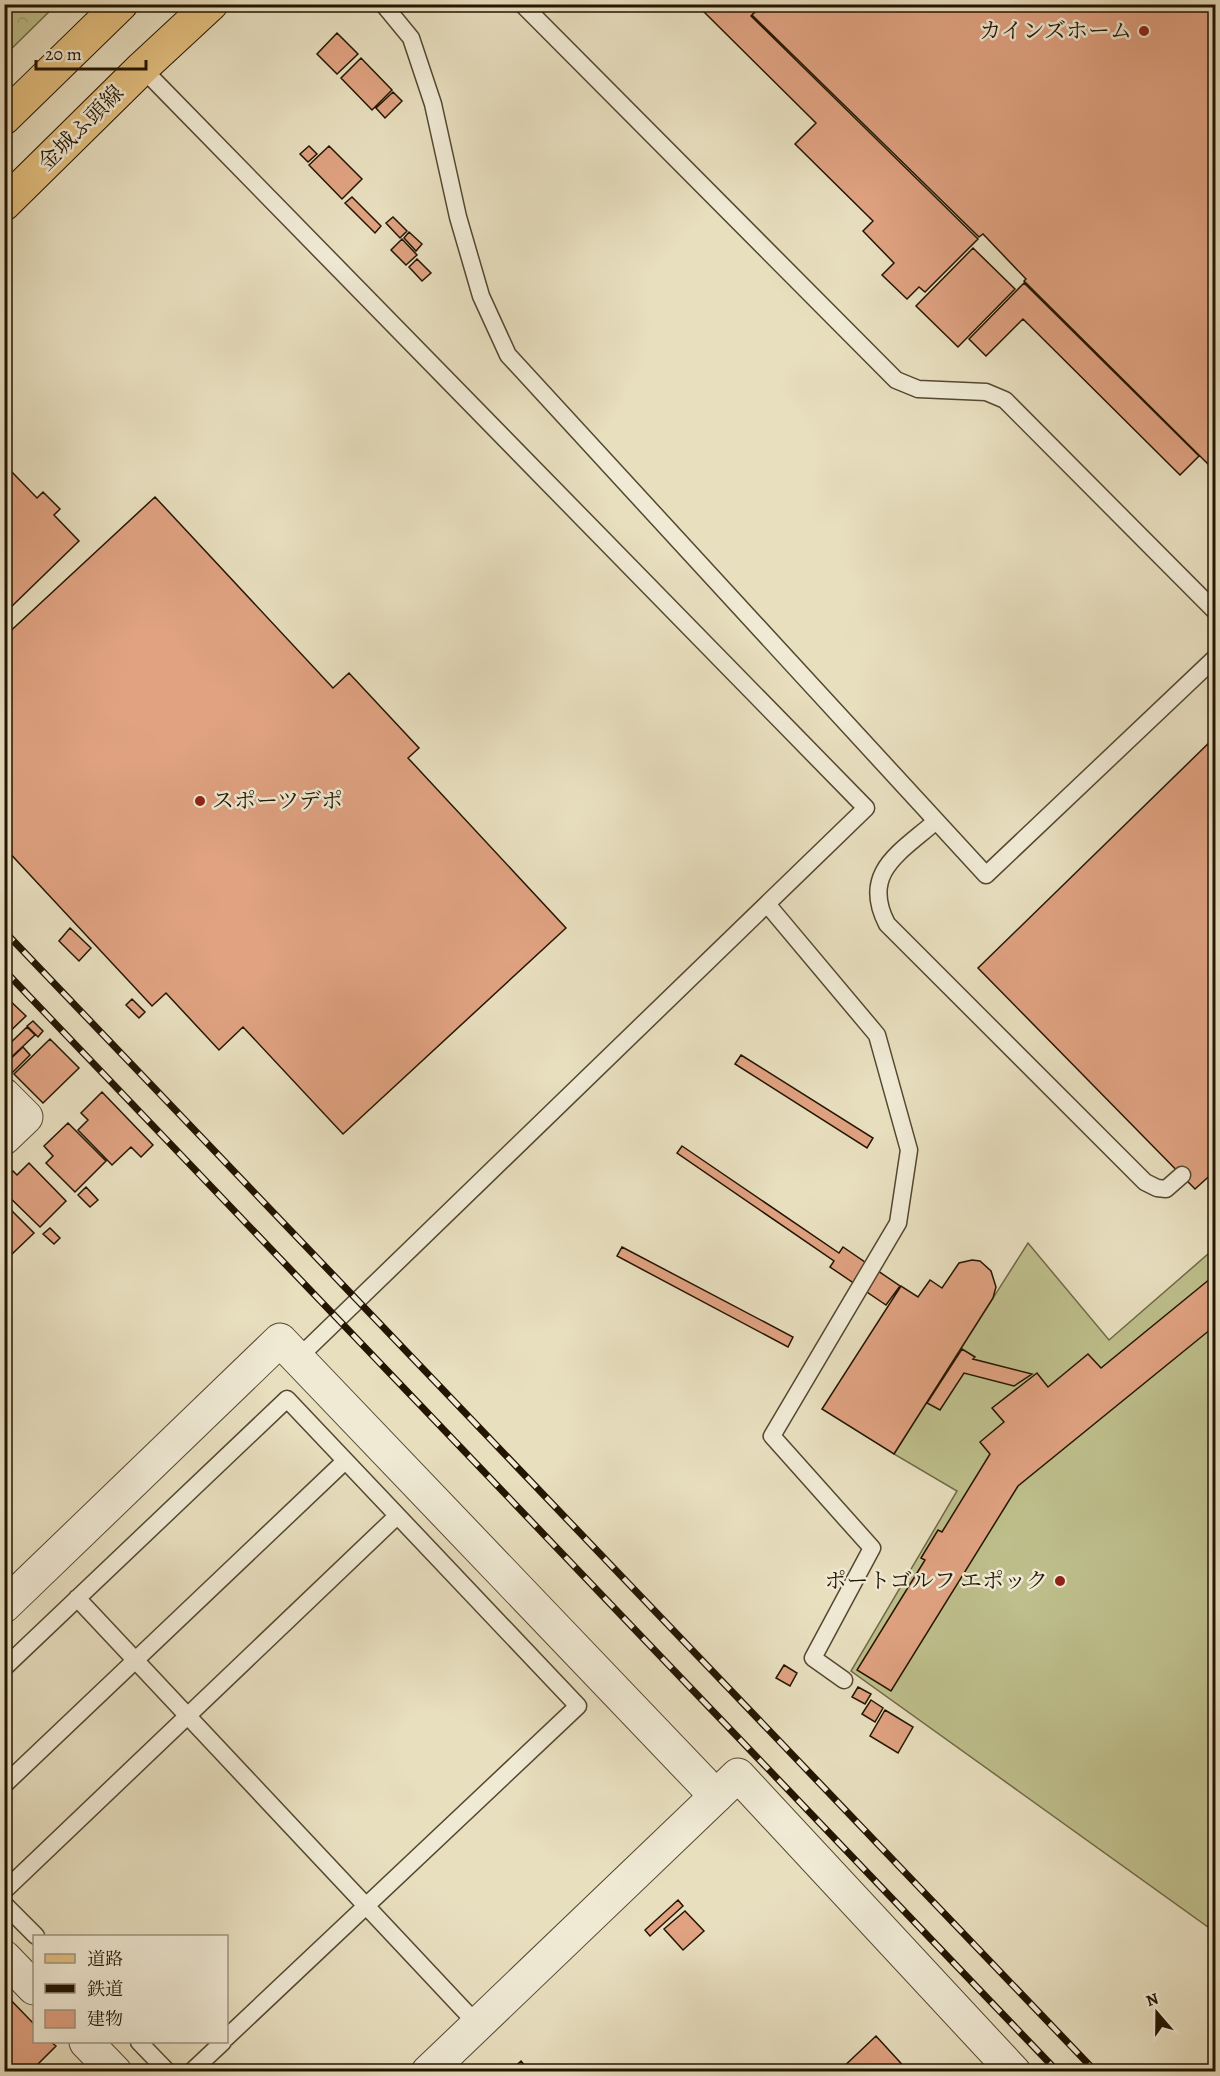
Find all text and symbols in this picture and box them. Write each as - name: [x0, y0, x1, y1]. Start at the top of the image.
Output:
- place label: カインズホーム: [979, 16, 1132, 46]
- marker: カインズホーム: [1137, 24, 1151, 38]
- scale bar: [36, 33, 146, 71]
- text: 20 m: [45, 42, 82, 66]
- street label: 金城ふ頭線: [31, 78, 131, 178]
- place label: スポーツデポ: [212, 786, 343, 816]
- marker: スポーツデポ: [193, 794, 207, 808]
- place label: ポートゴルフ エポック: [825, 1566, 1048, 1596]
- marker: ポートゴルフ エポック: [1053, 1574, 1067, 1588]
- legend: [33, 1935, 228, 2043]
- text: 道路: [87, 1947, 123, 1971]
- text: 鉄道: [87, 1977, 123, 2001]
- north arrow: [1127, 1983, 1187, 2043]
- text: N: [1143, 1987, 1162, 2012]
- text: 建物: [87, 2007, 123, 2031]

